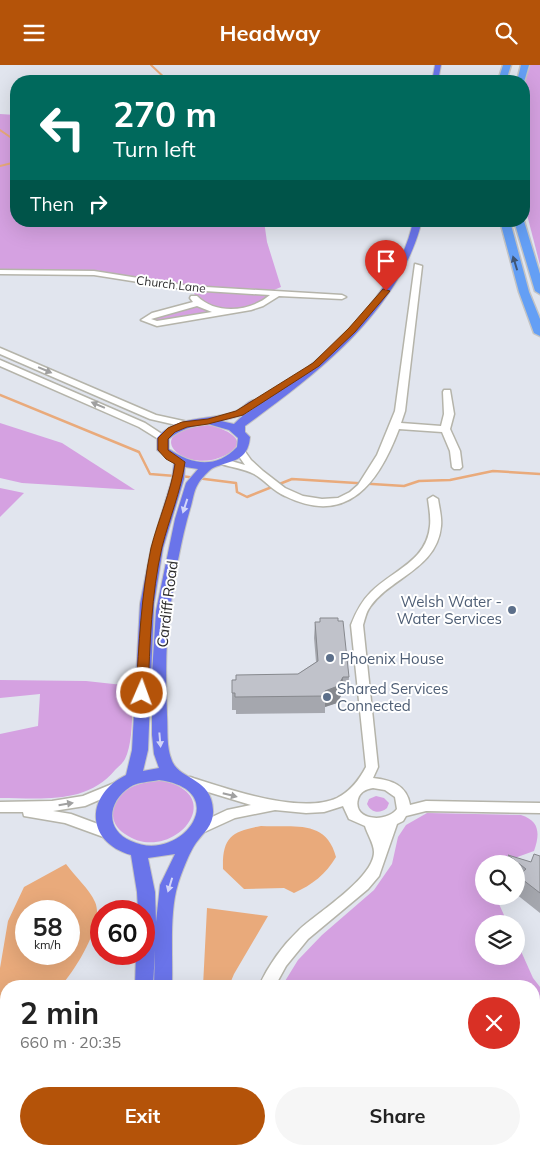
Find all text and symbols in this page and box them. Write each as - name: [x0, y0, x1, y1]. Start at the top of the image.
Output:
- icon: menu: [20, 19, 48, 47]
- text: Headway: [219, 19, 321, 47]
- icon: search: [492, 19, 520, 47]
- text: 270 m: [113, 92, 217, 136]
- icon: left: [30, 95, 95, 160]
- text: Turn left: [113, 135, 196, 163]
- icon: right: [84, 190, 112, 218]
- text: Then: [30, 192, 74, 216]
- pin: [365, 240, 407, 291]
- icon: arrive: [372, 247, 400, 275]
- one-way arrow: [511, 256, 519, 271]
- street label: Church Lane: [135, 272, 207, 296]
- one-way arrow: [38, 367, 52, 375]
- one-way arrow: [91, 400, 105, 408]
- one-way arrow: [180, 499, 188, 514]
- street label: Cardiff Road: [152, 559, 182, 649]
- place label: Welsh Water - Water Services: [397, 592, 502, 628]
- marker: Welsh Water - Water Services: [506, 604, 518, 616]
- place label: Phoenix House: [340, 649, 444, 668]
- marker: Phoenix House: [324, 652, 336, 664]
- position arrow: [115, 666, 167, 718]
- place label: Shared Services Connected: [337, 679, 448, 715]
- marker: Shared Services Connected: [321, 691, 333, 703]
- one-way arrow: [157, 733, 165, 749]
- one-way arrow: [223, 791, 238, 799]
- one-way arrow: [58, 800, 74, 808]
- map controls: [475, 855, 525, 965]
- button: search: [475, 855, 525, 905]
- one-way arrow: [166, 877, 174, 892]
- speed limit sign: 60: [90, 900, 155, 965]
- text: 58: [32, 911, 63, 942]
- button: layers: [475, 915, 525, 965]
- text: km/h: [34, 937, 61, 952]
- text: 2 min: [20, 994, 99, 1032]
- button: close: [468, 997, 520, 1049]
- text: 660 m · 20:35: [20, 1032, 121, 1052]
- button: Exit: [20, 1087, 265, 1145]
- button: Share: [275, 1087, 520, 1145]

